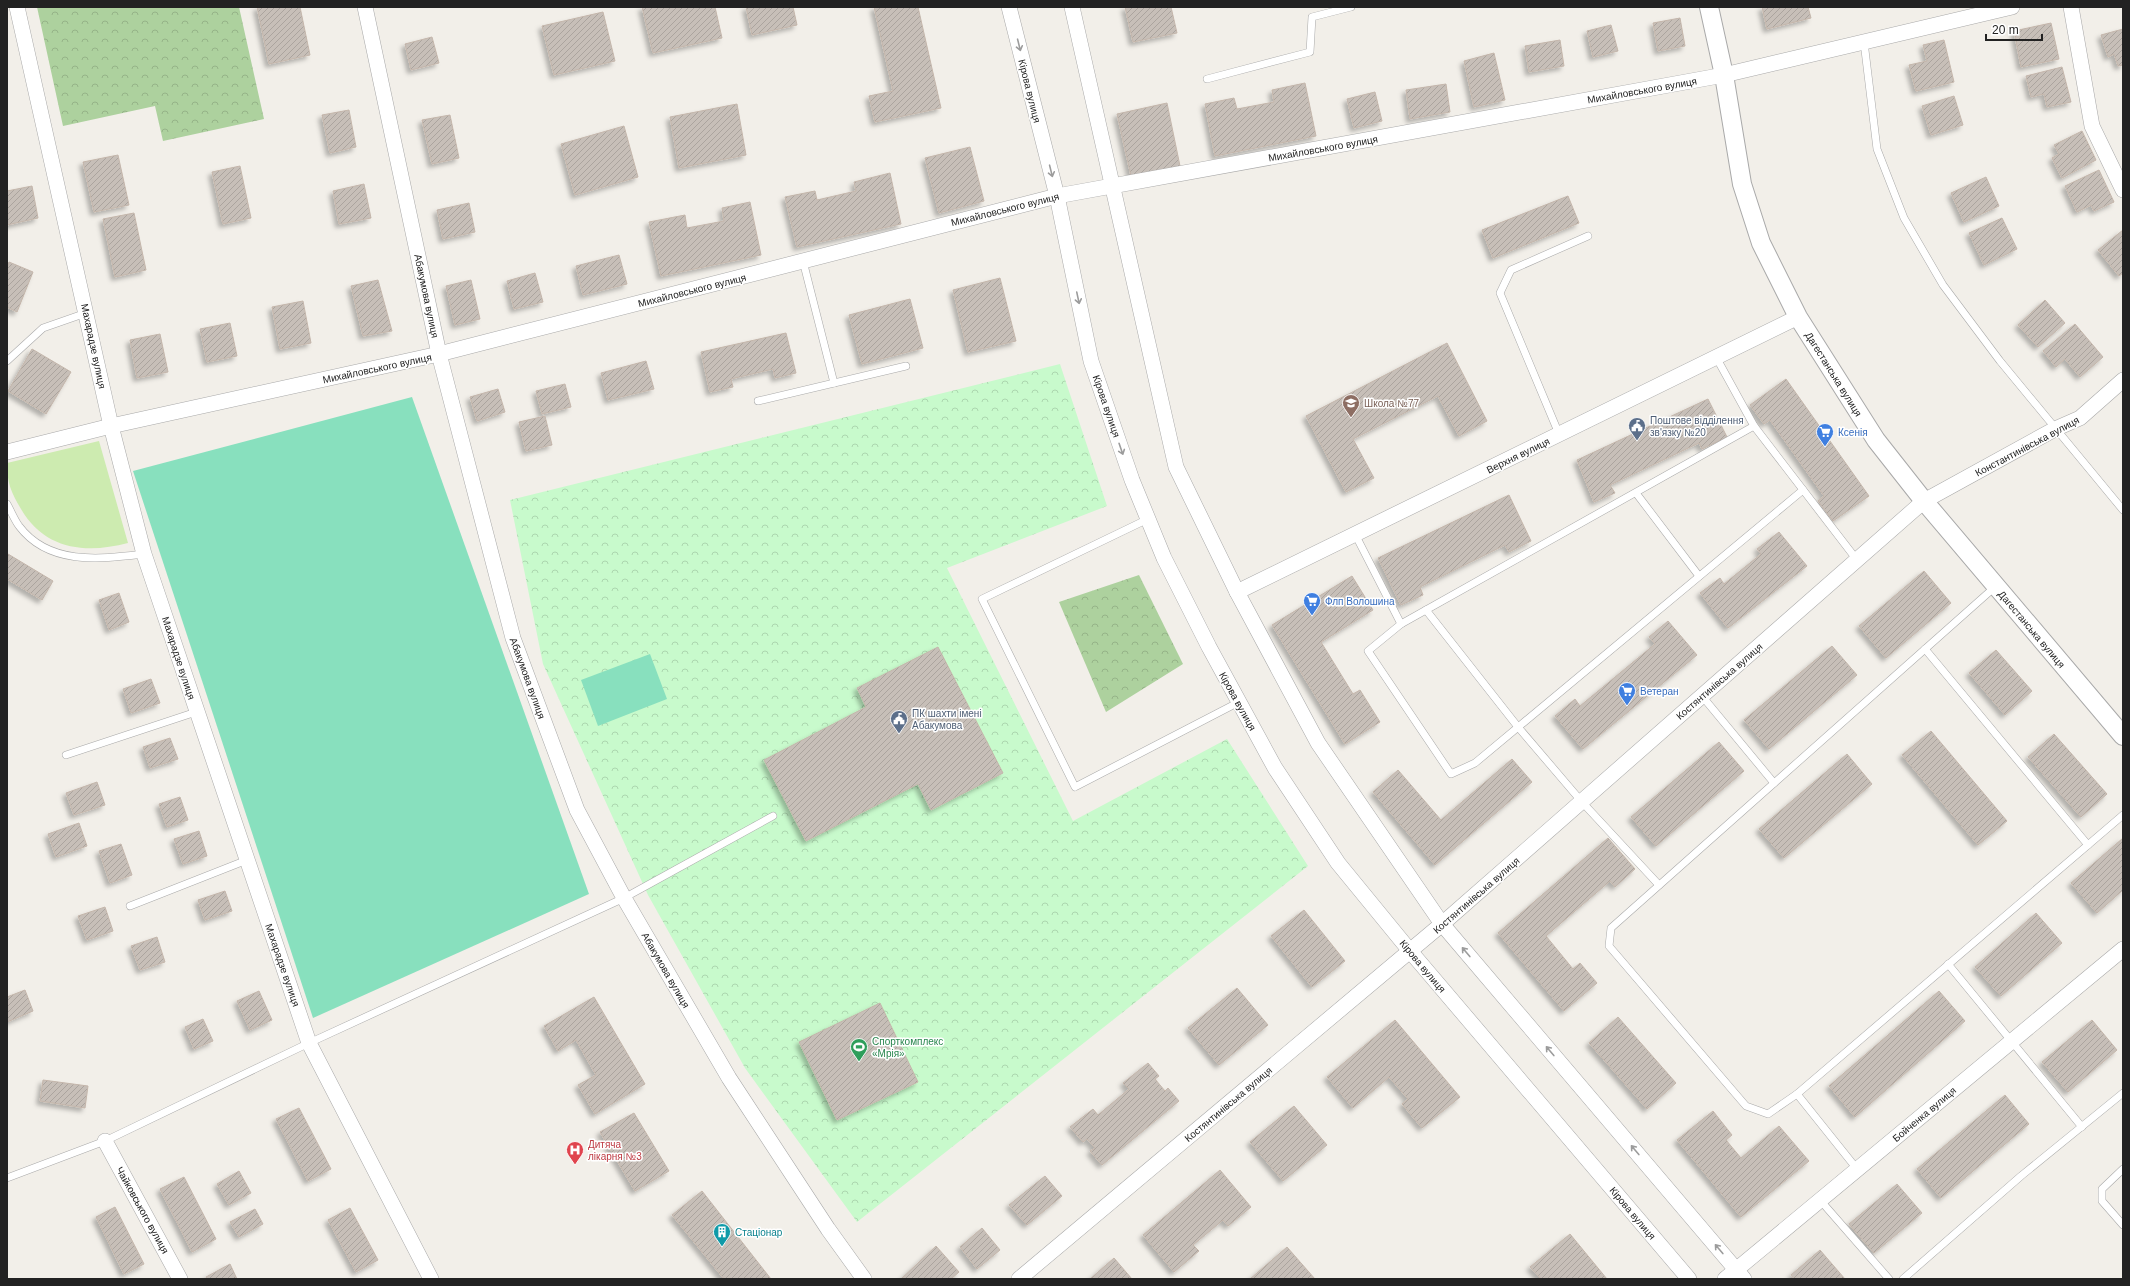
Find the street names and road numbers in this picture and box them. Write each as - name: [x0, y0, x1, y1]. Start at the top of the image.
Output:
- street label: Кірова вулиця: [1016, 58, 1043, 124]
- street label: Михайловського вулиця: [1586, 75, 1698, 106]
- street label: Михайловського вулиця: [1267, 133, 1379, 164]
- street label: Михайловського вулиця: [950, 191, 1060, 228]
- street label: Абакумова вулиця: [412, 253, 441, 339]
- street label: Михайловського вулиця: [637, 272, 747, 309]
- street label: Махарадзе вулиця: [79, 303, 108, 390]
- street label: Дагестанська вулиця: [1803, 330, 1864, 419]
- street label: Михайловського вулиця: [322, 352, 433, 385]
- street label: Кірова вулиця: [1091, 374, 1122, 439]
- street label: Константинівська вулиця: [1973, 414, 2081, 479]
- street label: Верхня вулиця: [1485, 435, 1552, 475]
- street label: Дагестанська вулиця: [1996, 588, 2067, 670]
- street label: Махарадзе вулиця: [160, 615, 197, 701]
- street label: Абакумова вулиця: [508, 636, 547, 720]
- street label: Костянтинівська вулиця: [1674, 641, 1765, 722]
- street label: Кірова вулиця: [1217, 670, 1258, 732]
- street label: Костянтинівська вулиця: [1431, 855, 1522, 936]
- street label: Махарадзе вулиця: [263, 922, 302, 1008]
- street label: Абакумова вулиця: [639, 930, 692, 1010]
- street label: Кірова вулиця: [1397, 938, 1448, 995]
- street label: Костянтинівська вулиця: [1182, 1065, 1274, 1144]
- street label: Бойченка вулиця: [1890, 1085, 1958, 1144]
- street label: Чайковського вулиця: [114, 1165, 171, 1256]
- street label: Кірова вулиця: [1607, 1185, 1658, 1242]

